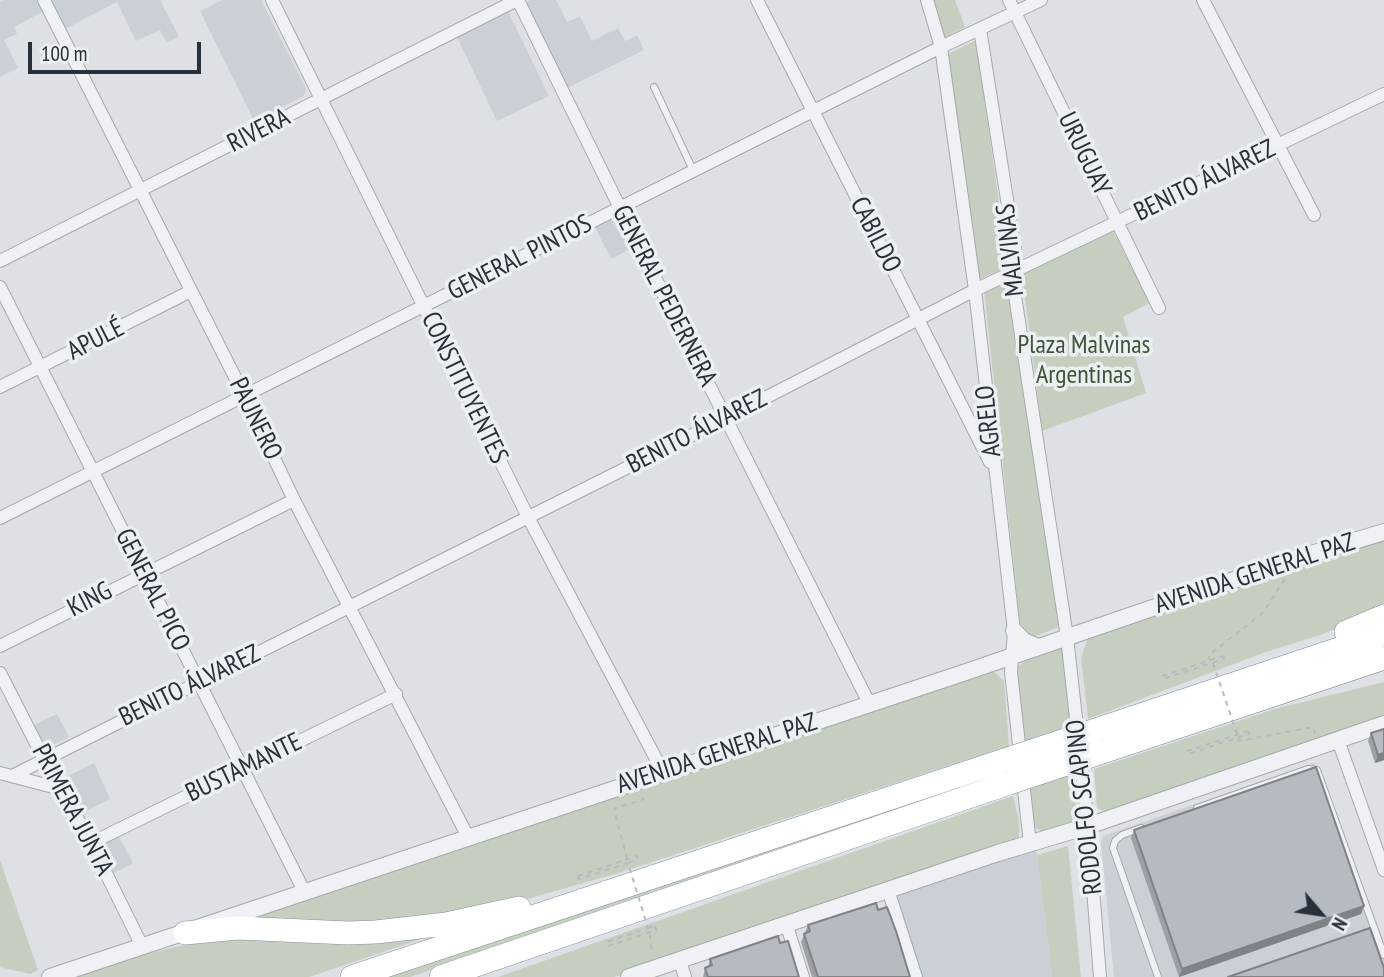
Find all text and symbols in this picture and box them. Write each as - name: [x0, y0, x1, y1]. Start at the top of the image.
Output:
- scale bar: [32, 28, 205, 72]
- text: 100 m: [41, 40, 87, 67]
- street label: RIVERA: [223, 102, 295, 160]
- street label: URUGUAY: [1051, 107, 1117, 201]
- street label: BENITO ÁLVAREZ: [1129, 133, 1281, 229]
- street label: CABILDO: [843, 192, 907, 278]
- street label: GENERAL PEDERNERA: [605, 200, 723, 392]
- street label: MALVINAS: [991, 202, 1031, 298]
- street label: GENERAL PINTOS: [443, 208, 597, 308]
- street label: CONSTITUYENTES: [414, 307, 514, 469]
- street label: APULÉ: [62, 313, 130, 367]
- park label: Plaza Malvinas Argentinas: [1018, 330, 1150, 392]
- street label: PAUNERO: [222, 373, 288, 465]
- street label: BENITO ÁLVAREZ: [622, 383, 772, 481]
- street label: AGRELO: [970, 384, 1008, 458]
- street label: GENERAL PICO: [108, 524, 196, 656]
- street label: AVENIDA GENERAL PAZ: [1151, 527, 1359, 621]
- street label: KING: [63, 576, 117, 624]
- street label: BENITO ÁLVAREZ: [114, 638, 266, 734]
- street label: AVENIDA GENERAL PAZ: [613, 707, 821, 801]
- street label: RODOLFO SCAPINO: [1060, 718, 1110, 896]
- street label: BUSTAMANTE: [181, 727, 307, 809]
- street label: PRIMERA JUNTA: [24, 739, 120, 881]
- north arrow: [1286, 879, 1356, 949]
- text: N: [1326, 914, 1352, 934]

